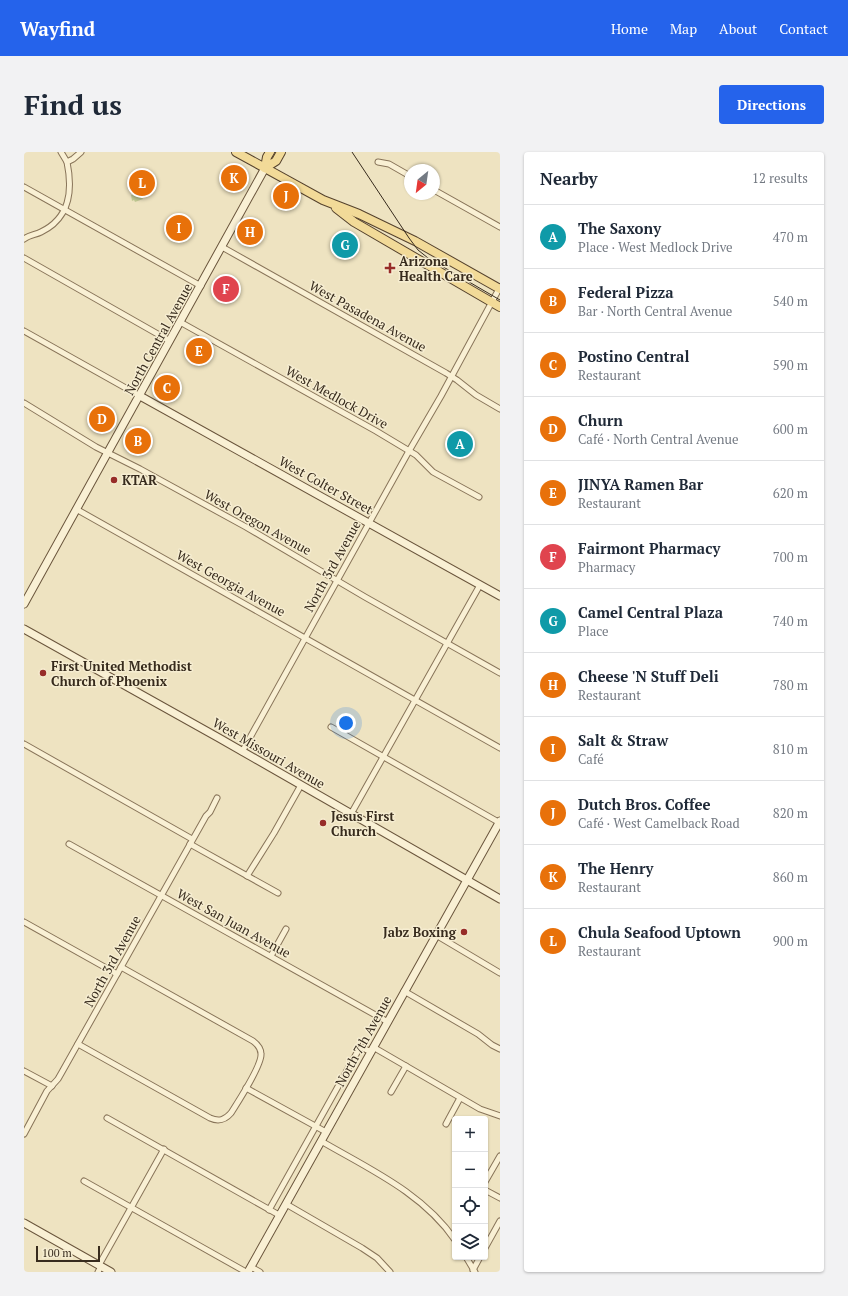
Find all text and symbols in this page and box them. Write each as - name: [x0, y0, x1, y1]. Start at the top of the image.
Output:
- text: Wayfind: [20, 16, 95, 41]
- text: Home: [611, 19, 648, 38]
- text: Map: [670, 19, 697, 38]
- text: About: [719, 19, 757, 38]
- text: Contact: [779, 19, 828, 38]
- button: Directions: [719, 85, 824, 124]
- text: Find us: [24, 86, 122, 123]
- pin: K: [221, 163, 247, 193]
- north arrow: [404, 164, 440, 200]
- text: Nearby: [540, 167, 598, 190]
- pin: L: [129, 168, 155, 198]
- text: 12 results: [752, 169, 808, 187]
- pin: J: [273, 181, 299, 211]
- pin: I: [166, 213, 192, 243]
- pin: H: [237, 217, 263, 247]
- text: The Saxony: [578, 218, 661, 238]
- text: A: [548, 228, 558, 246]
- text: 470 m: [773, 228, 808, 246]
- pin: G: [332, 230, 358, 260]
- text: Place · West Medlock Drive: [578, 238, 733, 256]
- place label: Arizona Health Care: [399, 252, 473, 285]
- marker: Arizona Health Care: [384, 262, 396, 274]
- pin: F: [213, 274, 239, 304]
- street label: West Pasadena Avenue: [306, 276, 430, 356]
- street label: North Central Avenue: [121, 280, 195, 398]
- text: Federal Pizza: [578, 282, 674, 302]
- text: B: [549, 292, 557, 310]
- text: 540 m: [773, 292, 808, 310]
- text: Bar · North Central Avenue: [578, 302, 732, 320]
- pin: E: [186, 336, 212, 366]
- text: Postino Central: [578, 346, 689, 366]
- text: C: [549, 356, 557, 374]
- text: 590 m: [773, 356, 808, 374]
- street label: West Medlock Drive: [283, 361, 391, 433]
- text: Restaurant: [578, 366, 641, 384]
- pin: C: [154, 373, 180, 403]
- pin: D: [89, 404, 115, 434]
- text: Churn: [578, 410, 623, 430]
- text: D: [548, 420, 558, 438]
- text: 600 m: [773, 420, 808, 438]
- pin: B: [125, 426, 151, 456]
- pin: A: [447, 429, 473, 459]
- text: Café · North Central Avenue: [578, 430, 739, 448]
- street label: West Colter Street: [276, 452, 376, 518]
- place label: KTAR: [122, 471, 157, 489]
- text: JINYA Ramen Bar: [578, 474, 703, 494]
- marker: KTAR: [109, 475, 119, 485]
- text: E: [549, 484, 557, 502]
- text: 620 m: [773, 484, 808, 502]
- street label: West Oregon Avenue: [201, 485, 315, 559]
- text: Restaurant: [578, 494, 641, 512]
- street label: North 3rd Avenue: [299, 517, 365, 615]
- text: Fairmont Pharmacy: [578, 538, 720, 558]
- street label: West Georgia Avenue: [173, 546, 289, 620]
- text: F: [549, 548, 557, 566]
- text: 700 m: [773, 548, 808, 566]
- text: Pharmacy: [578, 558, 635, 576]
- text: Camel Central Plaza: [578, 602, 723, 622]
- text: G: [548, 612, 558, 630]
- text: 740 m: [773, 612, 808, 630]
- text: Place: [578, 622, 609, 640]
- place label: First United Methodist Church of Phoenix: [51, 657, 193, 690]
- text: Cheese 'N Stuff Deli: [578, 666, 719, 686]
- marker: First United Methodist Church of Phoenix: [38, 668, 48, 678]
- text: H: [548, 676, 558, 694]
- text: 780 m: [773, 676, 808, 694]
- text: Restaurant: [578, 686, 641, 704]
- street label: West Missouri Avenue: [210, 713, 328, 793]
- your location: [336, 713, 356, 733]
- text: Salt & Straw: [578, 730, 668, 750]
- text: I: [551, 740, 555, 758]
- text: 810 m: [773, 740, 808, 758]
- text: Café: [578, 750, 604, 768]
- text: Dutch Bros. Coffee: [578, 794, 711, 814]
- text: J: [551, 804, 555, 822]
- text: 820 m: [773, 804, 808, 822]
- place label: Jesus First Church: [331, 807, 395, 840]
- text: Café · West Camelback Road: [578, 814, 740, 832]
- marker: Jesus First Church: [318, 818, 328, 828]
- text: The Henry: [578, 858, 653, 878]
- text: K: [548, 868, 558, 886]
- text: 860 m: [773, 868, 808, 886]
- text: Restaurant: [578, 878, 641, 896]
- street label: West San Juan Avenue: [174, 884, 294, 962]
- street label: North 3rd Avenue: [79, 912, 145, 1010]
- text: Chula Seafood Uptown: [578, 922, 741, 942]
- place label: Jabz Boxing: [383, 923, 457, 941]
- marker: Jabz Boxing: [459, 927, 469, 937]
- text: L: [549, 932, 557, 950]
- text: 900 m: [773, 932, 808, 950]
- text: Restaurant: [578, 942, 641, 960]
- street label: North 7th Avenue: [330, 992, 396, 1090]
- map controls: [452, 1116, 488, 1260]
- button: +: [452, 1116, 488, 1152]
- button: −: [452, 1152, 488, 1188]
- button: locate: [452, 1188, 488, 1224]
- button: layers: [452, 1224, 488, 1260]
- scale bar: [36, 1244, 100, 1263]
- text: 100 m: [42, 1246, 72, 1260]

